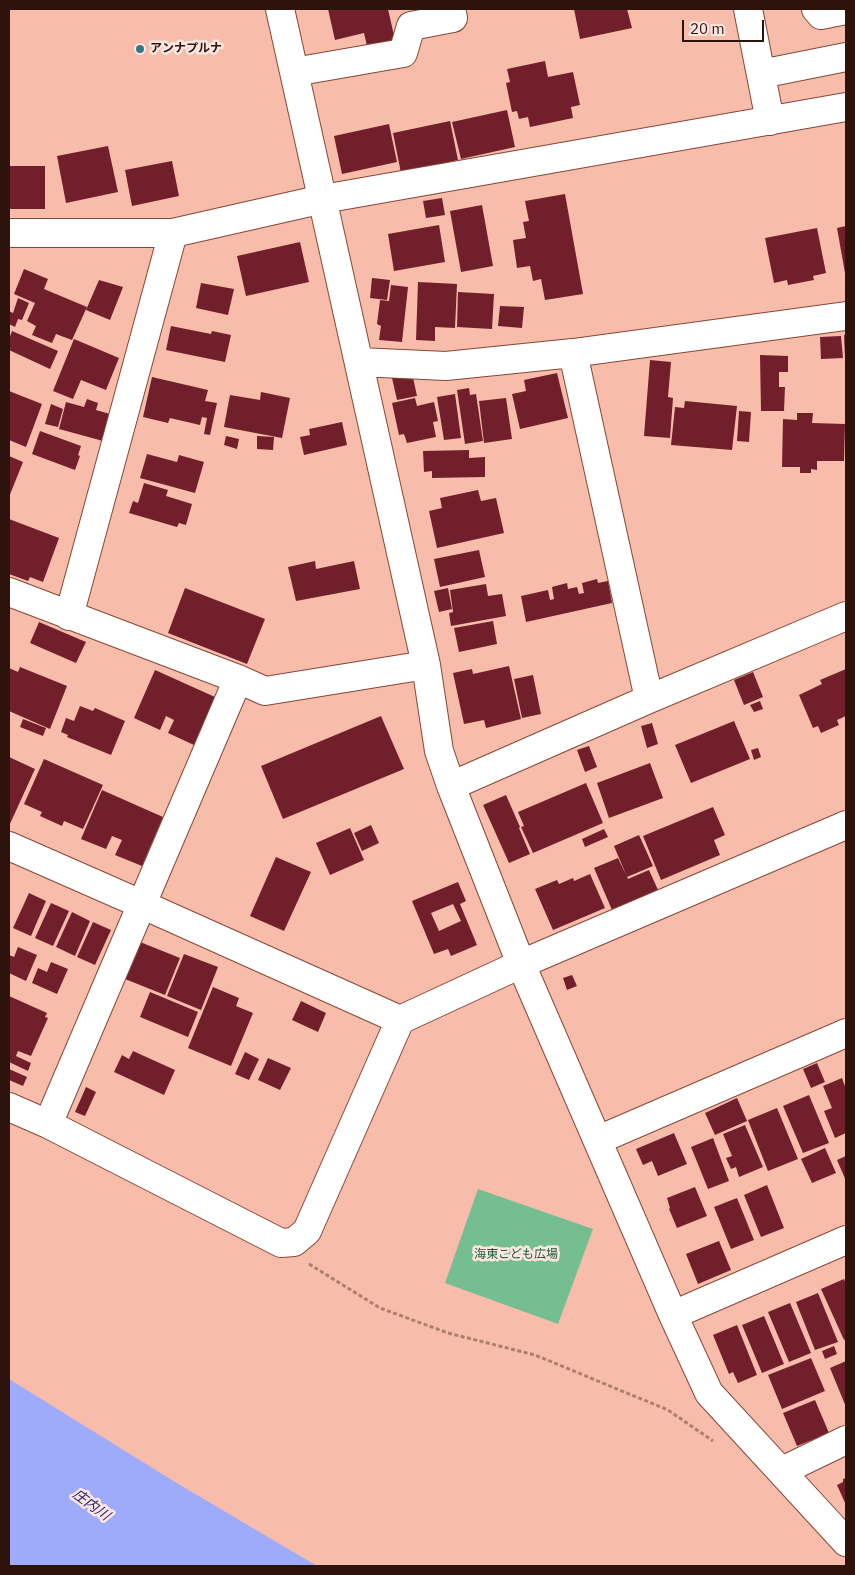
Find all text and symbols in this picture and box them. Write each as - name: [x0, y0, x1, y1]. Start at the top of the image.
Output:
- scale bar: [685, 10, 768, 42]
- text: 20 m: [690, 19, 725, 38]
- place label: アンナプルナ: [150, 42, 222, 56]
- marker: アンナプルナ: [134, 43, 146, 55]
- park label: 海東こども広場: [474, 1248, 558, 1262]
- water label: 庄内川: [69, 1486, 113, 1524]

